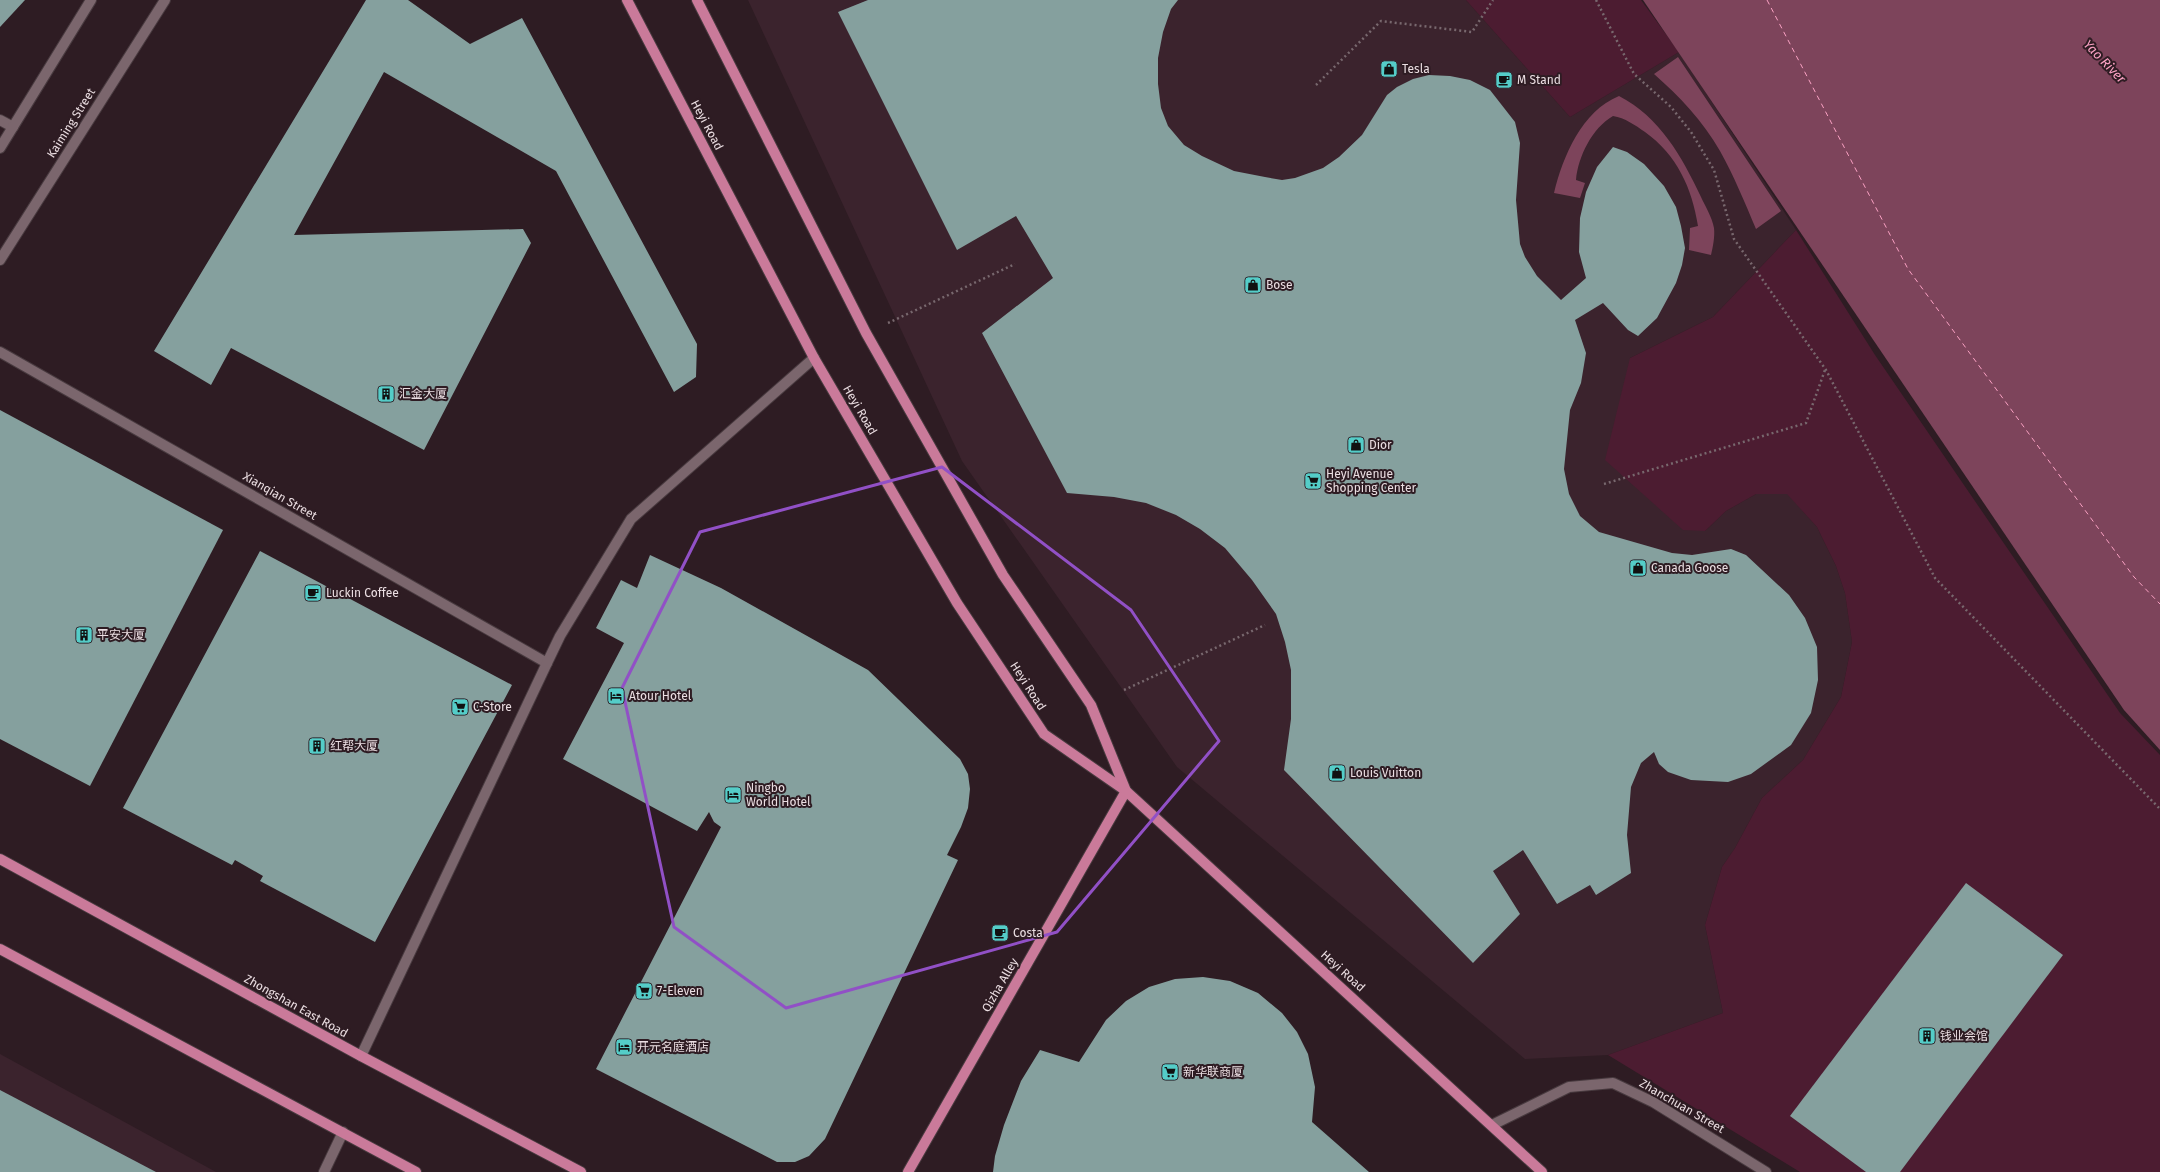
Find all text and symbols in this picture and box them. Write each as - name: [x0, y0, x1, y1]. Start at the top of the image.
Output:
- water label: Yao River: [2081, 37, 2130, 87]
- shop icon: Tesla: [1379, 59, 1399, 79]
- place label: Tesla: [1402, 62, 1430, 76]
- cafe icon: M Stand: [1494, 70, 1514, 90]
- place label: M Stand: [1517, 73, 1561, 87]
- street label: Kaiming Street: [44, 85, 98, 160]
- street label: Heyi Road: [688, 98, 726, 152]
- shop icon: Bose: [1243, 275, 1263, 295]
- place label: Bose: [1266, 278, 1292, 292]
- street label: Heyi Road: [840, 383, 880, 437]
- building icon: 汇金大厦: [376, 384, 396, 404]
- place label: 汇金大厦: [399, 387, 447, 401]
- shop icon: Dior: [1346, 435, 1366, 455]
- place label: Dior: [1369, 438, 1392, 452]
- place label: Heyi Avenue Shopping Center: [1326, 467, 1416, 495]
- street label: Xianqian Street: [240, 469, 320, 523]
- supermarket icon: Heyi Avenue Shopping Center: [1303, 471, 1323, 491]
- shop icon: Canada Goose: [1628, 558, 1648, 578]
- place label: Canada Goose: [1651, 561, 1728, 575]
- cafe icon: Luckin Coffee: [303, 583, 323, 603]
- place label: Luckin Coffee: [326, 586, 399, 600]
- building icon: 平安大厦: [74, 625, 94, 645]
- place label: 平安大厦: [97, 628, 145, 642]
- street label: Heyi Road: [1007, 659, 1049, 713]
- hotel icon: Atour Hotel: [606, 686, 626, 706]
- place label: Atour Hotel: [629, 689, 692, 703]
- supermarket icon: C-Store: [450, 697, 470, 717]
- place label: C-Store: [473, 700, 512, 714]
- building icon: 红帮大厦: [307, 736, 327, 756]
- place label: 红帮大厦: [330, 739, 378, 753]
- shop icon: Louis Vuitton: [1327, 763, 1347, 783]
- place label: Louis Vuitton: [1350, 766, 1421, 780]
- place label: Ningbo World Hotel: [746, 781, 811, 809]
- hotel icon: Ningbo World Hotel: [723, 785, 743, 805]
- cafe icon: Costa: [990, 923, 1010, 943]
- place label: Costa: [1013, 926, 1043, 940]
- street label: Heyi Road: [1318, 947, 1368, 995]
- street label: Qizha Alley: [979, 955, 1021, 1014]
- street label: Zhongshan East Road: [242, 972, 350, 1040]
- supermarket icon: 7-Eleven: [634, 981, 654, 1001]
- place label: 7-Eleven: [657, 984, 703, 998]
- building icon: 钱业会馆: [1917, 1026, 1937, 1046]
- place label: 钱业会馆: [1940, 1029, 1988, 1043]
- hotel icon: 开元名庭酒店: [614, 1037, 634, 1057]
- place label: 开元名庭酒店: [637, 1040, 709, 1054]
- supermarket icon: 新华联商厦: [1160, 1062, 1180, 1082]
- place label: 新华联商厦: [1183, 1065, 1243, 1079]
- street label: Zhanchuan Street: [1637, 1076, 1728, 1136]

